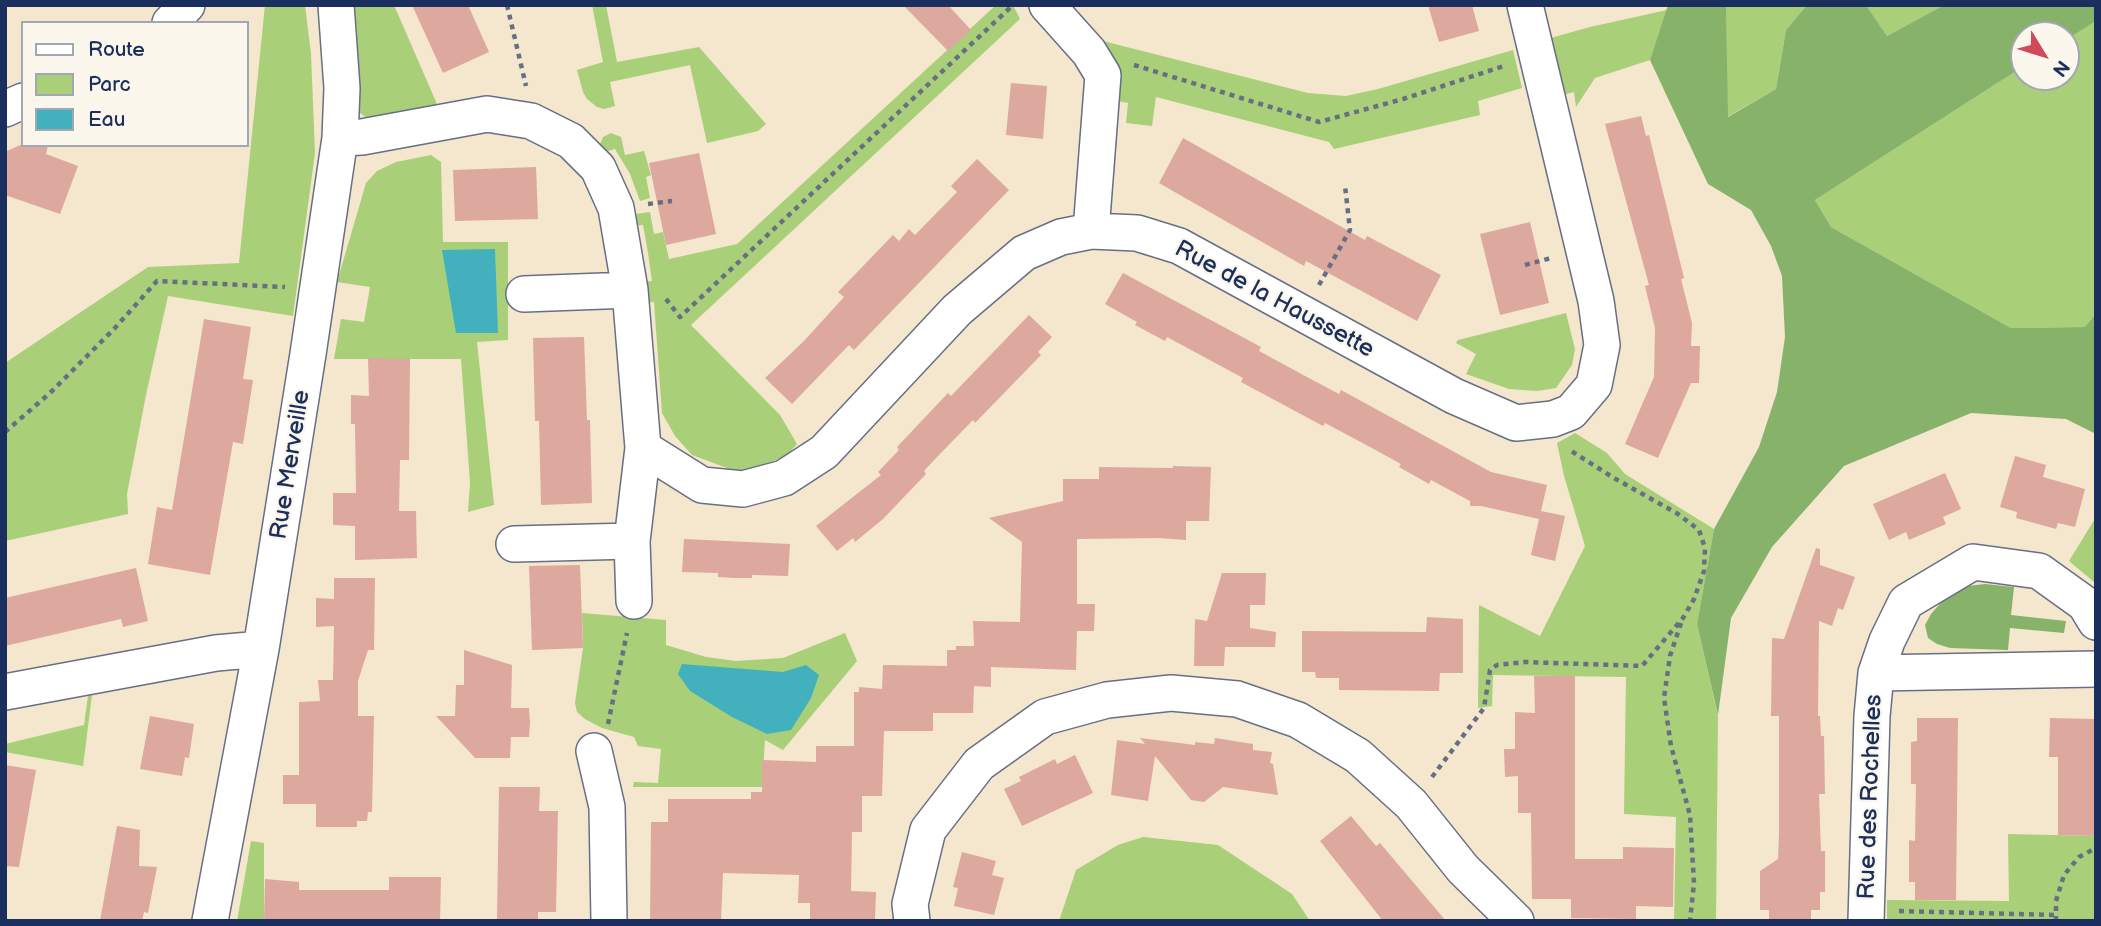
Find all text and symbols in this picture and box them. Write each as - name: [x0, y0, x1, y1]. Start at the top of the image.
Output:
- legend: [21, 21, 248, 147]
- north arrow: [2010, 21, 2080, 91]
- text: Route: [88, 37, 145, 62]
- text: N: [2047, 55, 2074, 81]
- text: Parc: [88, 72, 131, 97]
- text: Eau: [88, 107, 125, 132]
- street label: Rue de la Haussette: [1169, 235, 1379, 365]
- street label: Rue Merveille: [265, 388, 317, 542]
- street label: Rue des Rochelles: [1853, 694, 1889, 900]

